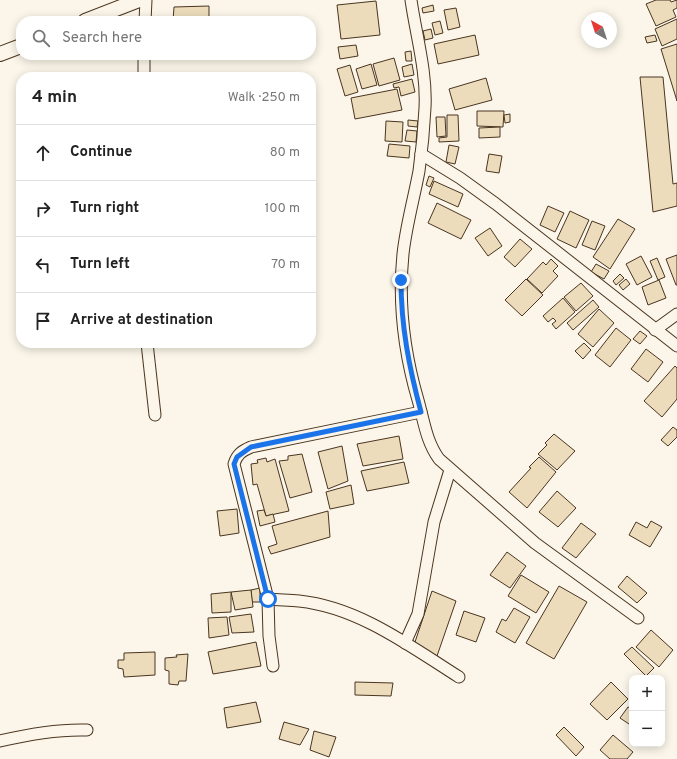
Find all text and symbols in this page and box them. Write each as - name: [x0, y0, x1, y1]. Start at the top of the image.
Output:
- north arrow: [581, 12, 617, 48]
- search box: [16, 16, 316, 60]
- icon: search: [30, 27, 52, 49]
- text: Search here: [62, 29, 142, 48]
- text: 4 min: [32, 87, 77, 109]
- text: Walk · 250 m: [228, 90, 300, 106]
- icon: ahead: [32, 142, 54, 164]
- text: Continue: [70, 143, 132, 162]
- text: 80 m: [270, 145, 300, 161]
- icon: right: [32, 198, 54, 220]
- text: Turn right: [70, 199, 139, 218]
- text: 100 m: [264, 201, 300, 217]
- icon: left: [32, 254, 54, 276]
- text: Turn left: [70, 255, 130, 274]
- text: 70 m: [271, 257, 300, 273]
- route end: [392, 271, 410, 289]
- icon: arrive: [32, 310, 54, 332]
- text: Arrive at destination: [70, 311, 213, 330]
- route start: [259, 590, 277, 608]
- map controls: [629, 675, 665, 747]
- button: +: [629, 675, 665, 711]
- button: −: [629, 711, 665, 747]

